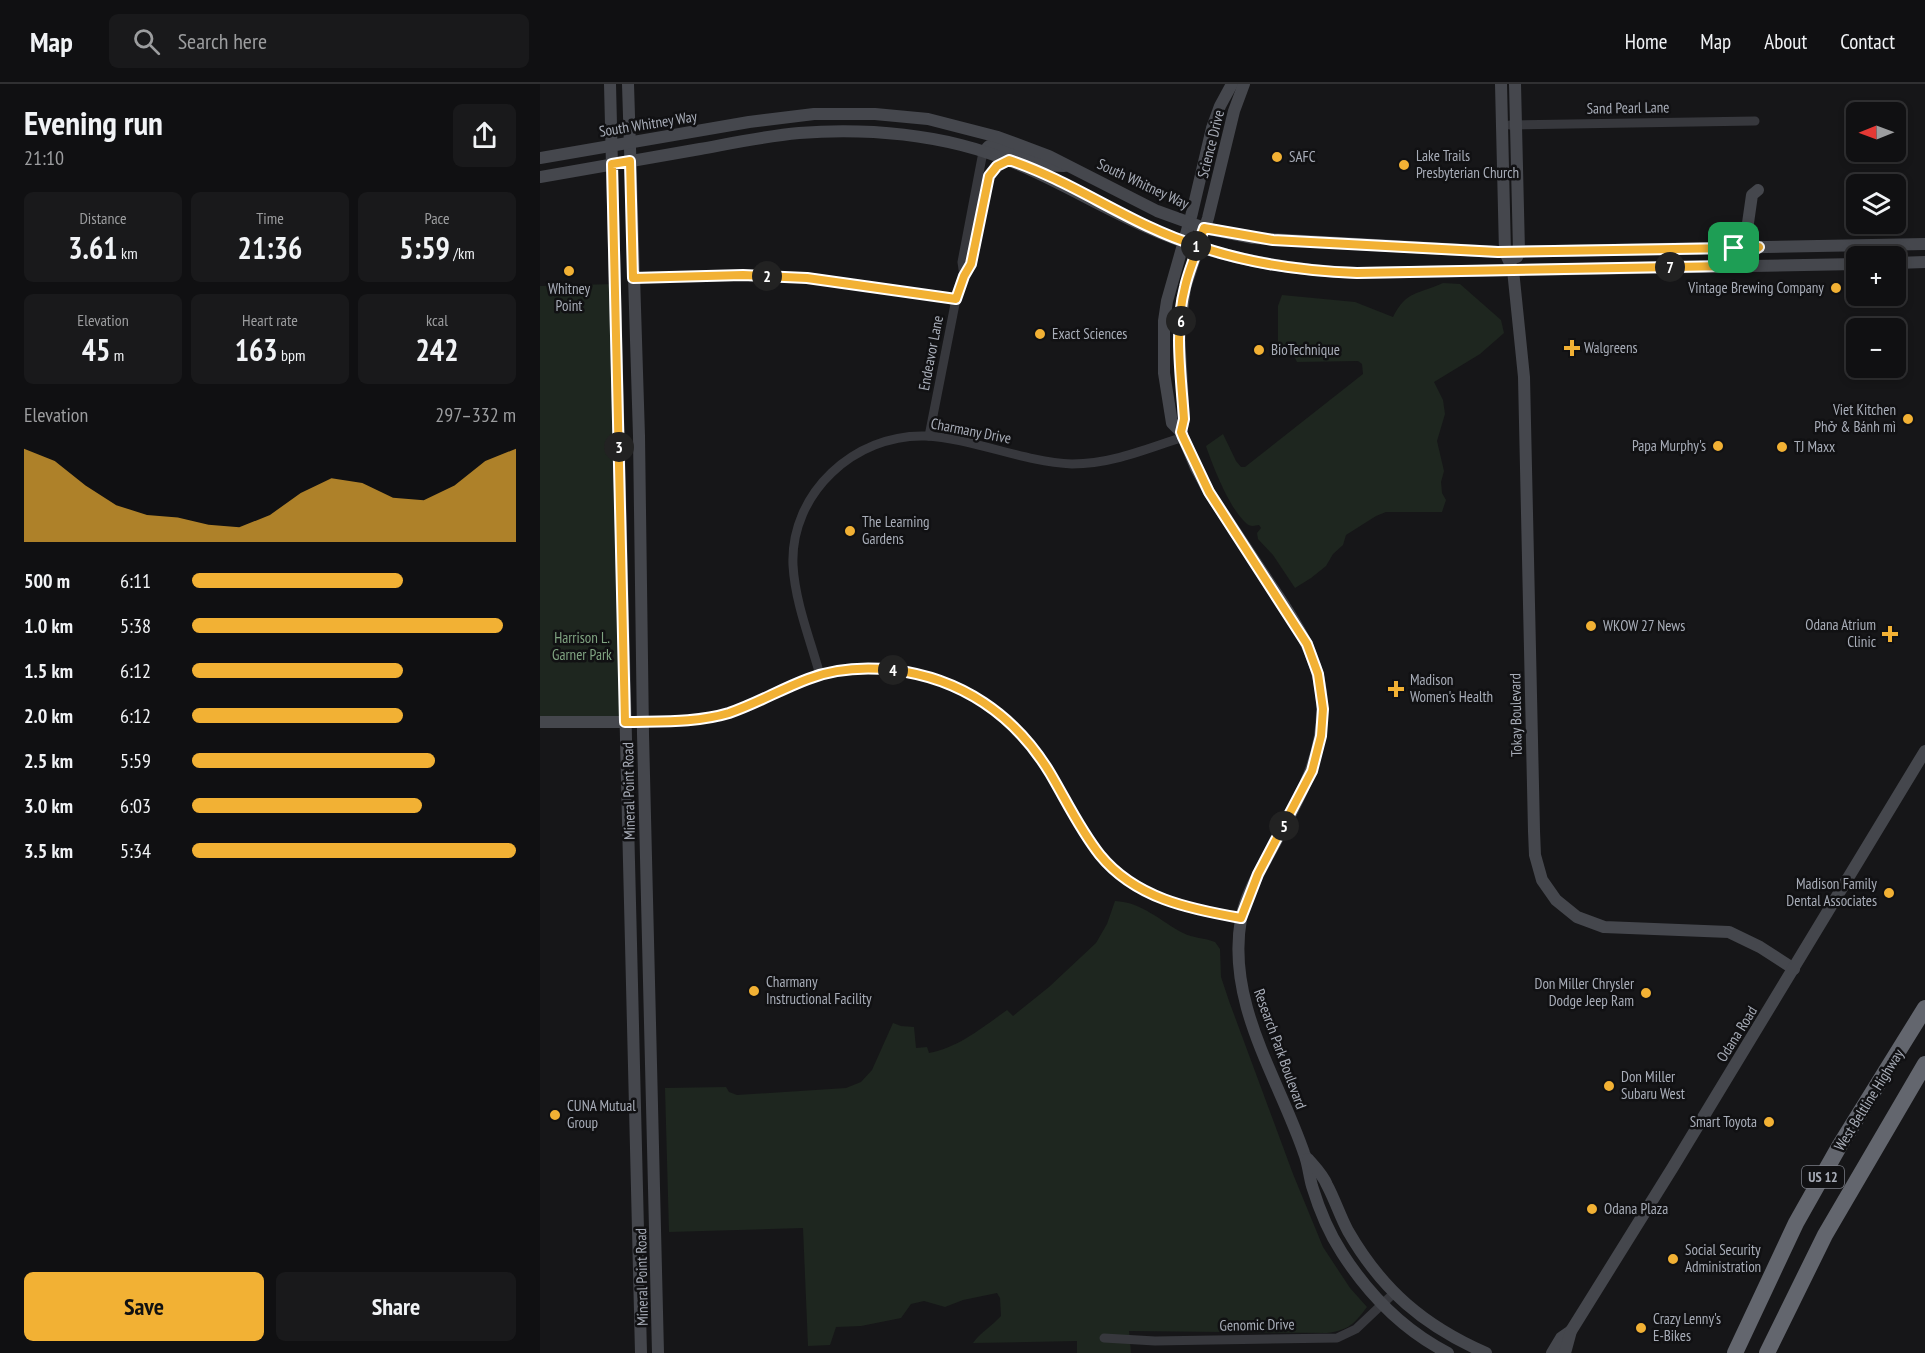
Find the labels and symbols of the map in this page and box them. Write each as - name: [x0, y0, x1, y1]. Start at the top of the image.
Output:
- street label: Sand Pearl Lane: [1586, 97, 1670, 118]
- north arrow: [1846, 102, 1906, 162]
- street label: South Whitney Way: [598, 106, 699, 141]
- street label: Science Drive: [1193, 108, 1228, 180]
- place label: Lake Trails Presbyterian Church: [1416, 146, 1519, 182]
- place label: SAFC: [1289, 147, 1316, 166]
- marker: SAFC: [1270, 150, 1284, 164]
- street label: South Whitney Way: [1094, 154, 1192, 213]
- marker: Lake Trails Presbyterian Church: [1397, 158, 1411, 172]
- pin: [1708, 222, 1759, 273]
- pin: 1: [1181, 231, 1211, 261]
- pin: 7: [1655, 252, 1685, 282]
- pin: 2: [752, 261, 782, 291]
- marker: Whitney Point: [562, 264, 576, 278]
- place label: Vintage Brewing Company: [1687, 278, 1824, 297]
- place label: Whitney Point: [548, 279, 590, 315]
- marker: Vintage Brewing Company: [1829, 281, 1843, 295]
- pin: 6: [1166, 306, 1196, 336]
- street label: Endeavor Lane: [914, 314, 947, 392]
- place label: Exact Sciences: [1052, 324, 1127, 343]
- marker: Exact Sciences: [1033, 327, 1047, 341]
- place label: Walgreens: [1584, 338, 1638, 357]
- place label: BioTechnique: [1271, 340, 1340, 359]
- marker: Walgreens: [1565, 341, 1579, 355]
- marker: BioTechnique: [1252, 343, 1266, 357]
- place label: Viet Kitchen Phở & Bánh mì: [1814, 400, 1896, 436]
- marker: Viet Kitchen Phở & Bánh mì: [1901, 412, 1915, 426]
- street label: Charmany Drive: [929, 413, 1013, 448]
- pin: 3: [604, 432, 634, 462]
- place label: Papa Murphy's: [1632, 436, 1706, 455]
- place label: TJ Maxx: [1794, 437, 1835, 456]
- marker: Papa Murphy's: [1711, 439, 1725, 453]
- marker: TJ Maxx: [1775, 440, 1789, 454]
- place label: The Learning Gardens: [862, 512, 929, 548]
- marker: The Learning Gardens: [843, 524, 857, 538]
- place label: Odana Atrium Clinic: [1805, 615, 1877, 651]
- place label: WKOW 27 News: [1603, 616, 1685, 635]
- marker: WKOW 27 News: [1584, 619, 1598, 633]
- marker: Odana Atrium Clinic: [1881, 625, 1899, 643]
- park label: Harrison L. Garner Park: [552, 628, 612, 664]
- pin: 4: [878, 655, 908, 685]
- place label: Madison Women's Health: [1410, 670, 1493, 706]
- street label: Tokay Boulevard: [1505, 673, 1526, 757]
- marker: Madison Women's Health: [1387, 680, 1405, 698]
- street label: Mineral Point Road: [618, 742, 639, 840]
- pin: 5: [1269, 811, 1299, 841]
- place label: Madison Family Dental Associates: [1786, 874, 1877, 910]
- marker: Madison Family Dental Associates: [1882, 886, 1896, 900]
- place label: Charmany Instructional Facility: [766, 972, 872, 1008]
- place label: Don Miller Chrysler Dodge Jeep Ram: [1535, 974, 1635, 1010]
- marker: Charmany Instructional Facility: [747, 984, 761, 998]
- street label: Research Park Boulevard: [1250, 986, 1311, 1111]
- marker: Don Miller Chrysler Dodge Jeep Ram: [1639, 986, 1653, 1000]
- street label: Odana Road: [1712, 1002, 1761, 1065]
- street label: West Beltline Highway: [1830, 1045, 1908, 1154]
- place label: Don Miller Subaru West: [1621, 1067, 1685, 1103]
- marker: Don Miller Subaru West: [1602, 1079, 1616, 1093]
- place label: CUNA Mutual Group: [567, 1096, 636, 1132]
- marker: CUNA Mutual Group: [548, 1108, 562, 1122]
- place label: Smart Toyota: [1690, 1112, 1757, 1131]
- marker: Smart Toyota: [1762, 1115, 1776, 1129]
- road number: US 12: [1802, 1166, 1844, 1188]
- place label: Odana Plaza: [1604, 1199, 1668, 1218]
- marker: Odana Plaza: [1585, 1202, 1599, 1216]
- street label: Mineral Point Road: [631, 1228, 652, 1326]
- place label: Social Security Administration: [1685, 1240, 1761, 1276]
- marker: Social Security Administration: [1666, 1252, 1680, 1266]
- place label: Crazy Lenny's E-Bikes: [1653, 1309, 1721, 1345]
- street label: Genomic Drive: [1219, 1314, 1295, 1335]
- marker: Crazy Lenny's E-Bikes: [1634, 1321, 1648, 1335]

